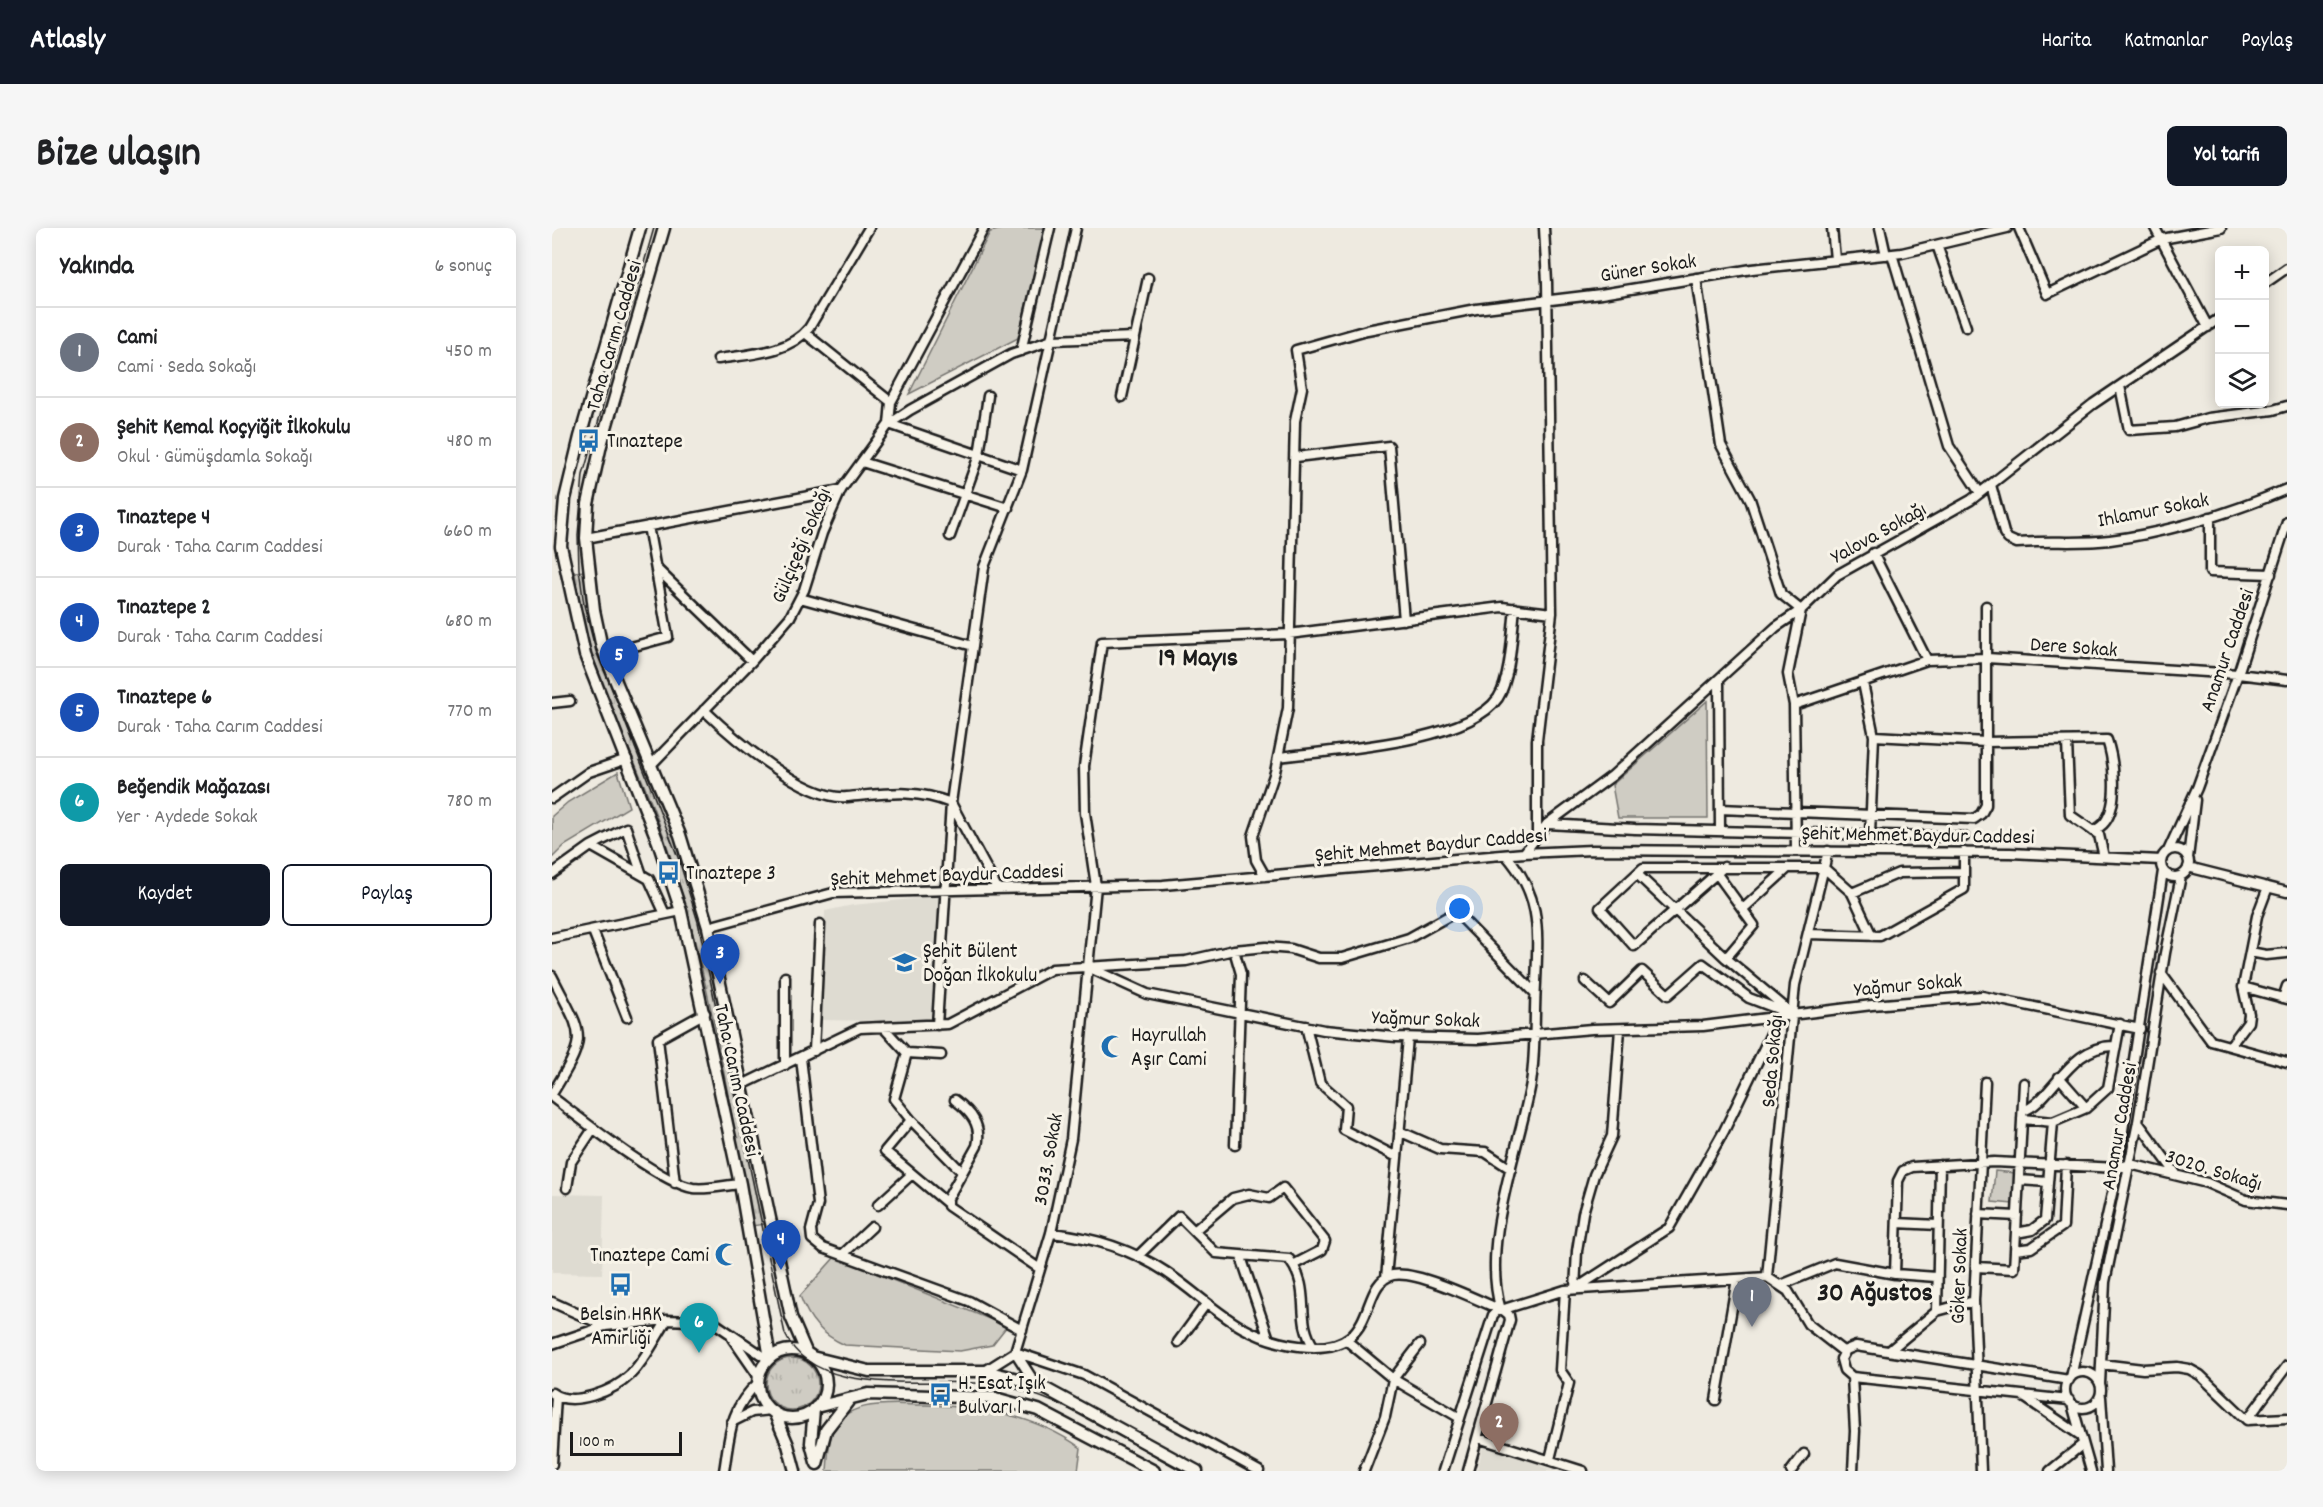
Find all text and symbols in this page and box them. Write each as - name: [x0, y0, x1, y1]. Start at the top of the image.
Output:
- text: Atlasly: [30, 22, 105, 62]
- text: Harita: [2041, 27, 2091, 57]
- text: Katmanlar: [2124, 27, 2208, 57]
- text: Paylaş: [2241, 27, 2293, 57]
- text: Bize ulaşın: [36, 126, 201, 186]
- button: Yol tarifi: [2167, 126, 2287, 186]
- map controls: [2215, 246, 2269, 408]
- button: +: [2215, 246, 2269, 300]
- street label: Güner Sokak: [1598, 248, 1699, 292]
- text: Yakında: [60, 249, 134, 286]
- text: 6 sonuç: [434, 253, 492, 281]
- street label: Taha Carım Caddesi: [580, 257, 652, 415]
- button: −: [2215, 300, 2269, 354]
- text: Cami: [117, 323, 157, 354]
- text: 1: [77, 338, 82, 366]
- text: 450 m: [445, 338, 492, 366]
- text: Cami · Seda Sokağı: [117, 354, 256, 382]
- button: layers: [2215, 354, 2269, 408]
- text: Şehit Kemal Koçyiğit İlkokulu: [117, 413, 351, 444]
- bus stop icon: Tınaztepe: [576, 427, 602, 453]
- text: 2: [75, 428, 84, 456]
- text: 480 m: [446, 428, 492, 456]
- place label: Tınaztepe: [607, 428, 683, 458]
- text: Okul · Gümüşdamla Sokağı: [117, 444, 312, 472]
- street label: Gülçiçeği Sokağı: [765, 484, 841, 608]
- street label: Ihlamur Sokak: [2095, 486, 2212, 537]
- street label: Yalova Sokağı: [1826, 496, 1933, 573]
- text: Tınaztepe 4: [117, 503, 210, 534]
- text: 3: [75, 518, 84, 546]
- text: 660 m: [443, 518, 492, 546]
- text: Durak · Taha Carım Caddesi: [117, 534, 323, 562]
- street label: Anamur Caddesi: [2194, 585, 2264, 717]
- text: Tınaztepe 2: [117, 593, 211, 624]
- text: 4: [75, 608, 84, 636]
- text: 680 m: [445, 608, 492, 636]
- text: Durak · Taha Carım Caddesi: [117, 624, 323, 652]
- street label: Dere Sokak: [2029, 631, 2119, 667]
- pin: 5: [600, 636, 638, 686]
- district label: 19 Mayıs: [1158, 640, 1238, 679]
- text: Tınaztepe 6: [117, 683, 212, 714]
- text: 5: [75, 698, 84, 726]
- text: 770 m: [447, 698, 492, 726]
- text: Durak · Taha Carım Caddesi: [117, 714, 323, 742]
- text: Beğendik Mağazası: [117, 773, 270, 804]
- text: 6: [75, 788, 84, 816]
- text: 780 m: [447, 788, 492, 816]
- text: Yer · Aydede Sokak: [117, 804, 258, 832]
- street label: Şehit Mehmet Baydur Caddesi: [1801, 820, 2035, 854]
- street label: Şehit Mehmet Baydur Caddesi: [1314, 822, 1549, 872]
- street label: Şehit Mehmet Baydur Caddesi: [830, 858, 1064, 896]
- bus stop icon: Tınaztepe 3: [655, 859, 681, 885]
- place label: Tınaztepe 3: [686, 860, 776, 890]
- button: Kaydet: [60, 864, 270, 926]
- button: Paylaş: [282, 864, 492, 926]
- your location: [1445, 894, 1474, 923]
- pin: 3: [700, 934, 740, 984]
- place label: Şehit Bülent Doğan İlkokulu: [923, 938, 1037, 992]
- school or university icon: Şehit Bülent Doğan İlkokulu: [892, 949, 918, 975]
- street label: Yağmur Sokak: [1853, 967, 1964, 1007]
- street label: Taha Carım Caddesi: [704, 1001, 766, 1160]
- street label: Yağmur Sokak: [1371, 1004, 1481, 1038]
- street label: Seda Sokağı: [1755, 1014, 1793, 1109]
- place label: Hayrullah Aşır Cami: [1131, 1022, 1207, 1076]
- mosque icon: Hayrullah Aşır Cami: [1100, 1033, 1126, 1059]
- street label: Anamur Caddesi: [2095, 1060, 2147, 1193]
- street label: 3033. Sokak: [1027, 1111, 1073, 1208]
- street label: 3020. Sokağı: [2161, 1143, 2265, 1201]
- pin: 4: [762, 1220, 800, 1270]
- street label: Göker Sokak: [1944, 1228, 1978, 1325]
- mosque icon: Tınaztepe Cami: [714, 1241, 740, 1267]
- place label: Tınaztepe Cami: [590, 1242, 709, 1272]
- bus stop icon: Belsin HRK Amirliği: [608, 1272, 634, 1298]
- district label: 30 Ağustos: [1817, 1275, 1933, 1314]
- pin: 1: [1732, 1278, 1772, 1327]
- place label: Belsin HRK Amirliği: [580, 1301, 662, 1355]
- pin: 6: [680, 1304, 718, 1353]
- place label: H. Esat Işık Bulvarı 1: [958, 1370, 1046, 1424]
- bus stop icon: H. Esat Işık Bulvarı 1: [927, 1381, 953, 1407]
- pin: 2: [1480, 1404, 1518, 1453]
- scale bar: [570, 1429, 682, 1456]
- text: 100 m: [579, 1431, 615, 1454]

